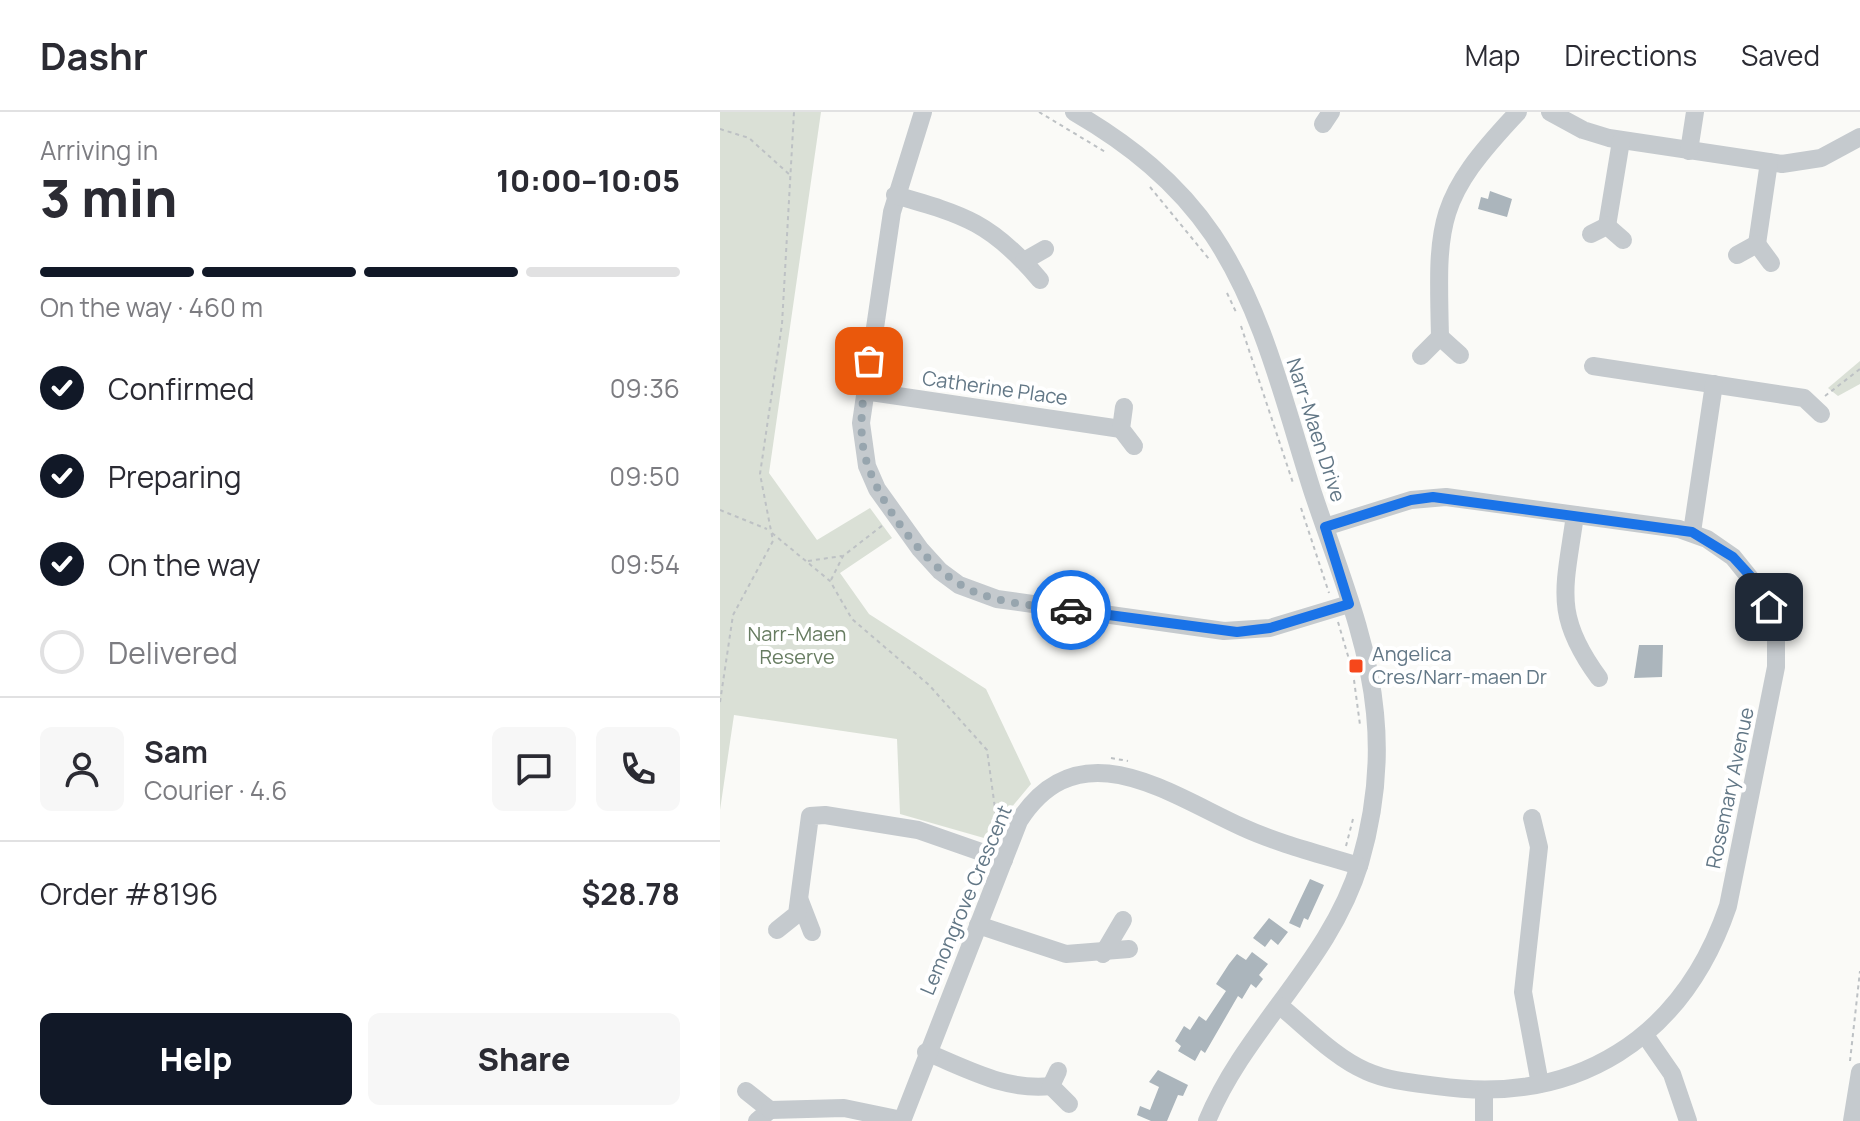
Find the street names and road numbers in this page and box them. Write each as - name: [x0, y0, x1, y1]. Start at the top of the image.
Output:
- street label: Narr-Maen Drive: [1281, 355, 1352, 505]
- street label: Catherine Place: [921, 364, 1070, 411]
- street label: Rosemary Avenue: [1699, 705, 1760, 871]
- street label: Lemongrove Crescent: [913, 801, 1018, 999]

